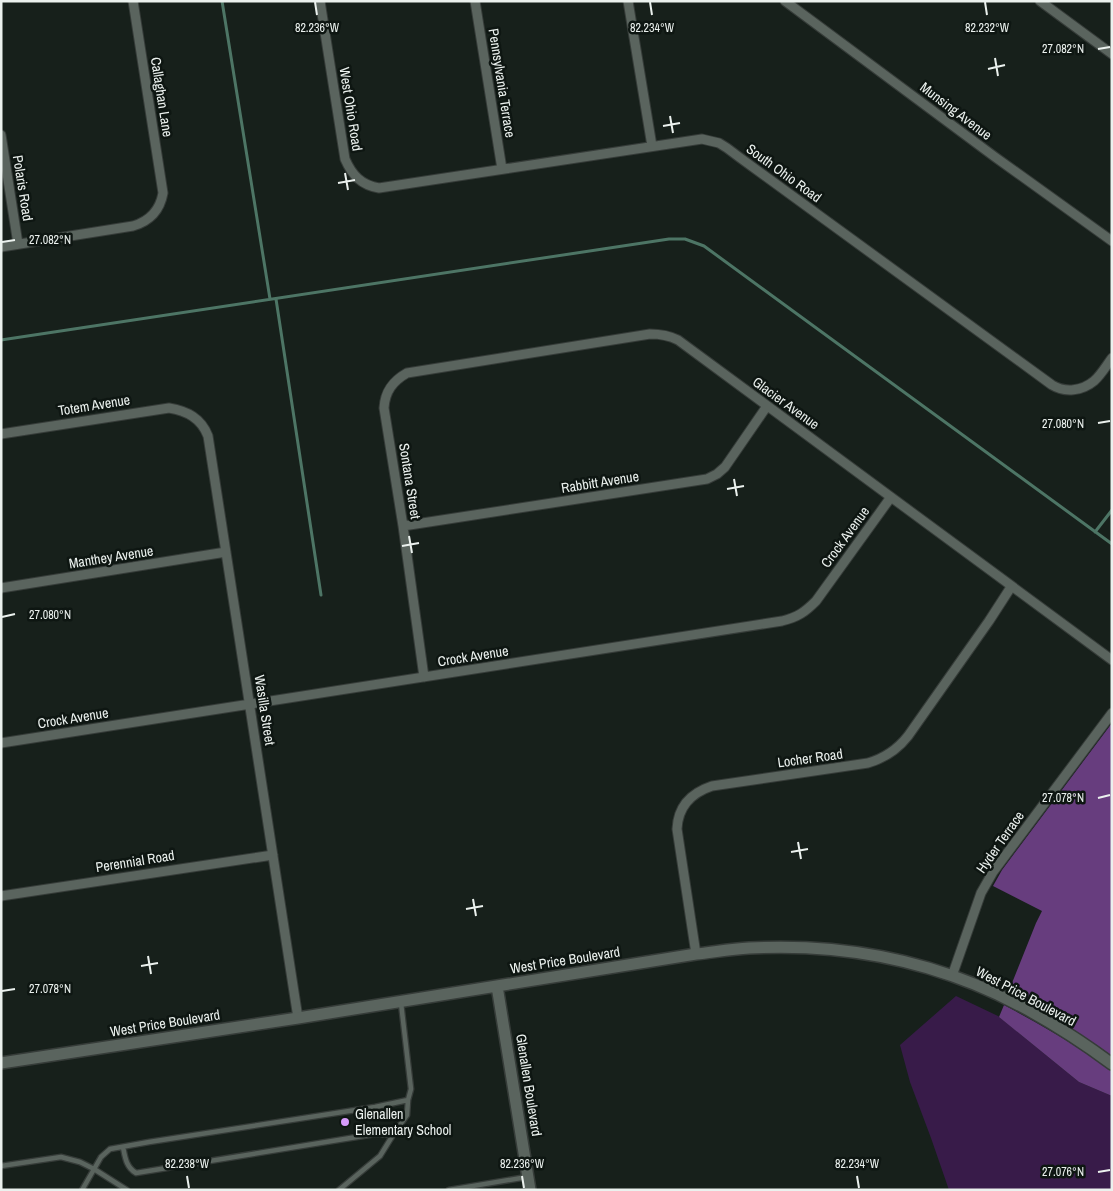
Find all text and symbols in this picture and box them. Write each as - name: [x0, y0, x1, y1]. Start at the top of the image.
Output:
- text: 82.236°W: [295, 20, 340, 36]
- text: 82.234°W: [630, 20, 675, 36]
- text: 82.232°W: [965, 20, 1010, 36]
- street label: Pennsylvania Terrace: [484, 27, 520, 139]
- text: 27.082°N: [1042, 41, 1084, 57]
- street label: Callaghan Lane: [147, 56, 177, 138]
- street label: West Ohio Road: [335, 66, 367, 152]
- street label: Munsing Avenue: [917, 78, 995, 144]
- street label: South Ohio Road: [743, 140, 825, 206]
- street label: Polaris Road: [9, 154, 37, 222]
- text: 27.082°N: [29, 232, 71, 248]
- street label: Glacier Avenue: [749, 373, 823, 433]
- street label: Totem Avenue: [57, 390, 131, 420]
- text: 27.080°N: [1042, 416, 1084, 432]
- street label: Sontana Street: [395, 442, 425, 520]
- street label: Rabbitt Avenue: [560, 467, 640, 497]
- street label: Crock Avenue: [817, 503, 873, 571]
- street label: Manthey Avenue: [67, 541, 155, 573]
- text: 27.080°N: [29, 607, 71, 623]
- street label: Crock Avenue: [436, 642, 510, 670]
- street label: Wasilla Street: [251, 674, 279, 746]
- street label: Crock Avenue: [36, 704, 110, 732]
- street label: Locher Road: [776, 745, 844, 771]
- text: 27.078°N: [1042, 790, 1084, 806]
- street label: Hyder Terrace: [972, 807, 1028, 877]
- street label: Perennial Road: [94, 846, 176, 876]
- street label: West Price Boulevard: [509, 942, 621, 978]
- street label: West Price Boulevard: [973, 962, 1079, 1030]
- text: 27.078°N: [29, 981, 71, 997]
- street label: West Price Boulevard: [109, 1005, 221, 1041]
- street label: Glenallen Boulevard: [512, 1033, 546, 1137]
- place label: Glenallen Elementary School: [355, 1105, 451, 1139]
- marker: Glenallen Elementary School: [339, 1116, 351, 1128]
- text: 82.238°W: [165, 1156, 210, 1172]
- text: 82.236°W: [500, 1156, 545, 1172]
- text: 82.234°W: [835, 1156, 880, 1172]
- text: 27.076°N: [1042, 1164, 1084, 1180]

